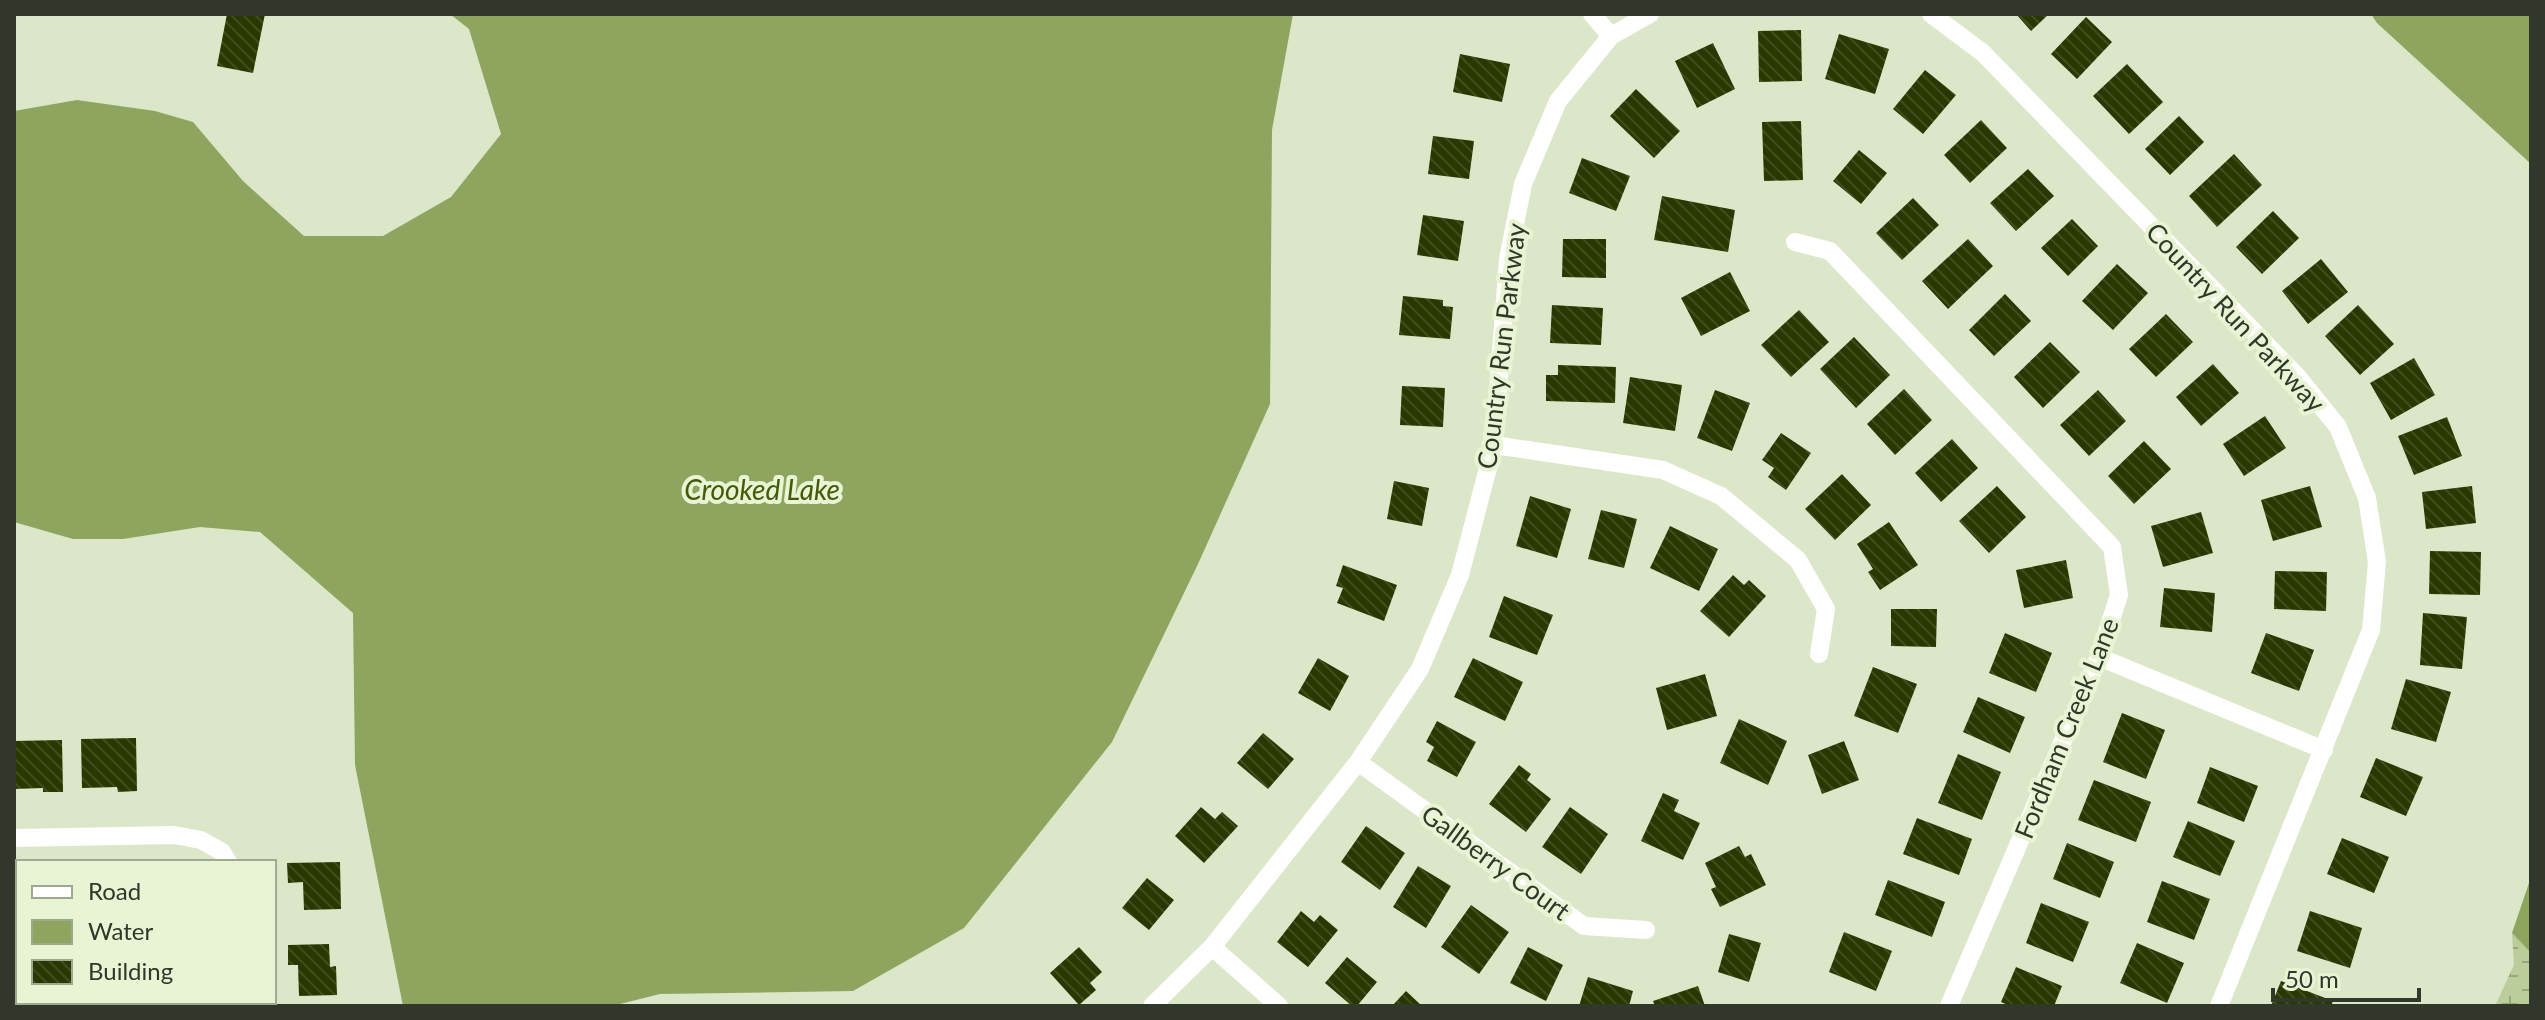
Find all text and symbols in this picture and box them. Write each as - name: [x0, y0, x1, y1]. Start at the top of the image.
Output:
- street label: Country Run Parkway: [2140, 216, 2332, 419]
- street label: Country Run Parkway: [1470, 221, 1532, 471]
- water label: Crooked Lake: [684, 472, 840, 506]
- street label: Fordham Creek Lane: [2007, 613, 2125, 843]
- street label: Gallberry Court: [1415, 797, 1577, 927]
- legend: [16, 860, 276, 1004]
- text: Road: [88, 876, 141, 905]
- text: Water: [88, 916, 153, 945]
- scale bar: [2273, 952, 2419, 1002]
- text: Building: [88, 956, 173, 985]
- text: 50 m: [2285, 964, 2339, 993]

